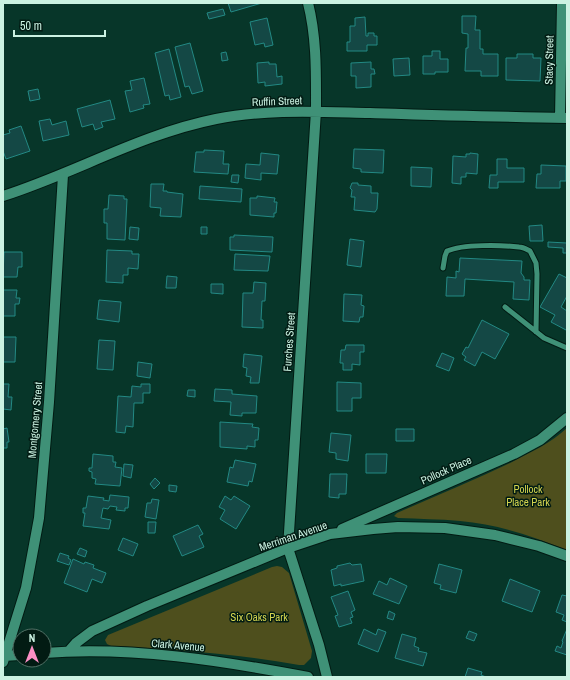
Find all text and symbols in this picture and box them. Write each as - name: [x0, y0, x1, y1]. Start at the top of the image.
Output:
- scale bar: [14, 12, 105, 38]
- text: 50 m: [20, 18, 42, 34]
- street label: Stacy Street: [542, 35, 556, 85]
- street label: Ruffin Street: [252, 93, 303, 109]
- street label: Furches Street: [280, 312, 298, 372]
- street label: Montgomery Street: [25, 381, 45, 459]
- street label: Pollock Place: [418, 453, 474, 487]
- park label: Pollock Place Park: [506, 482, 550, 509]
- street label: Merriman Avenue: [257, 518, 329, 554]
- park label: Six Oaks Park: [230, 610, 288, 624]
- north arrow: [12, 628, 52, 668]
- text: N: [29, 631, 35, 645]
- street label: Clark Avenue: [151, 636, 205, 654]

